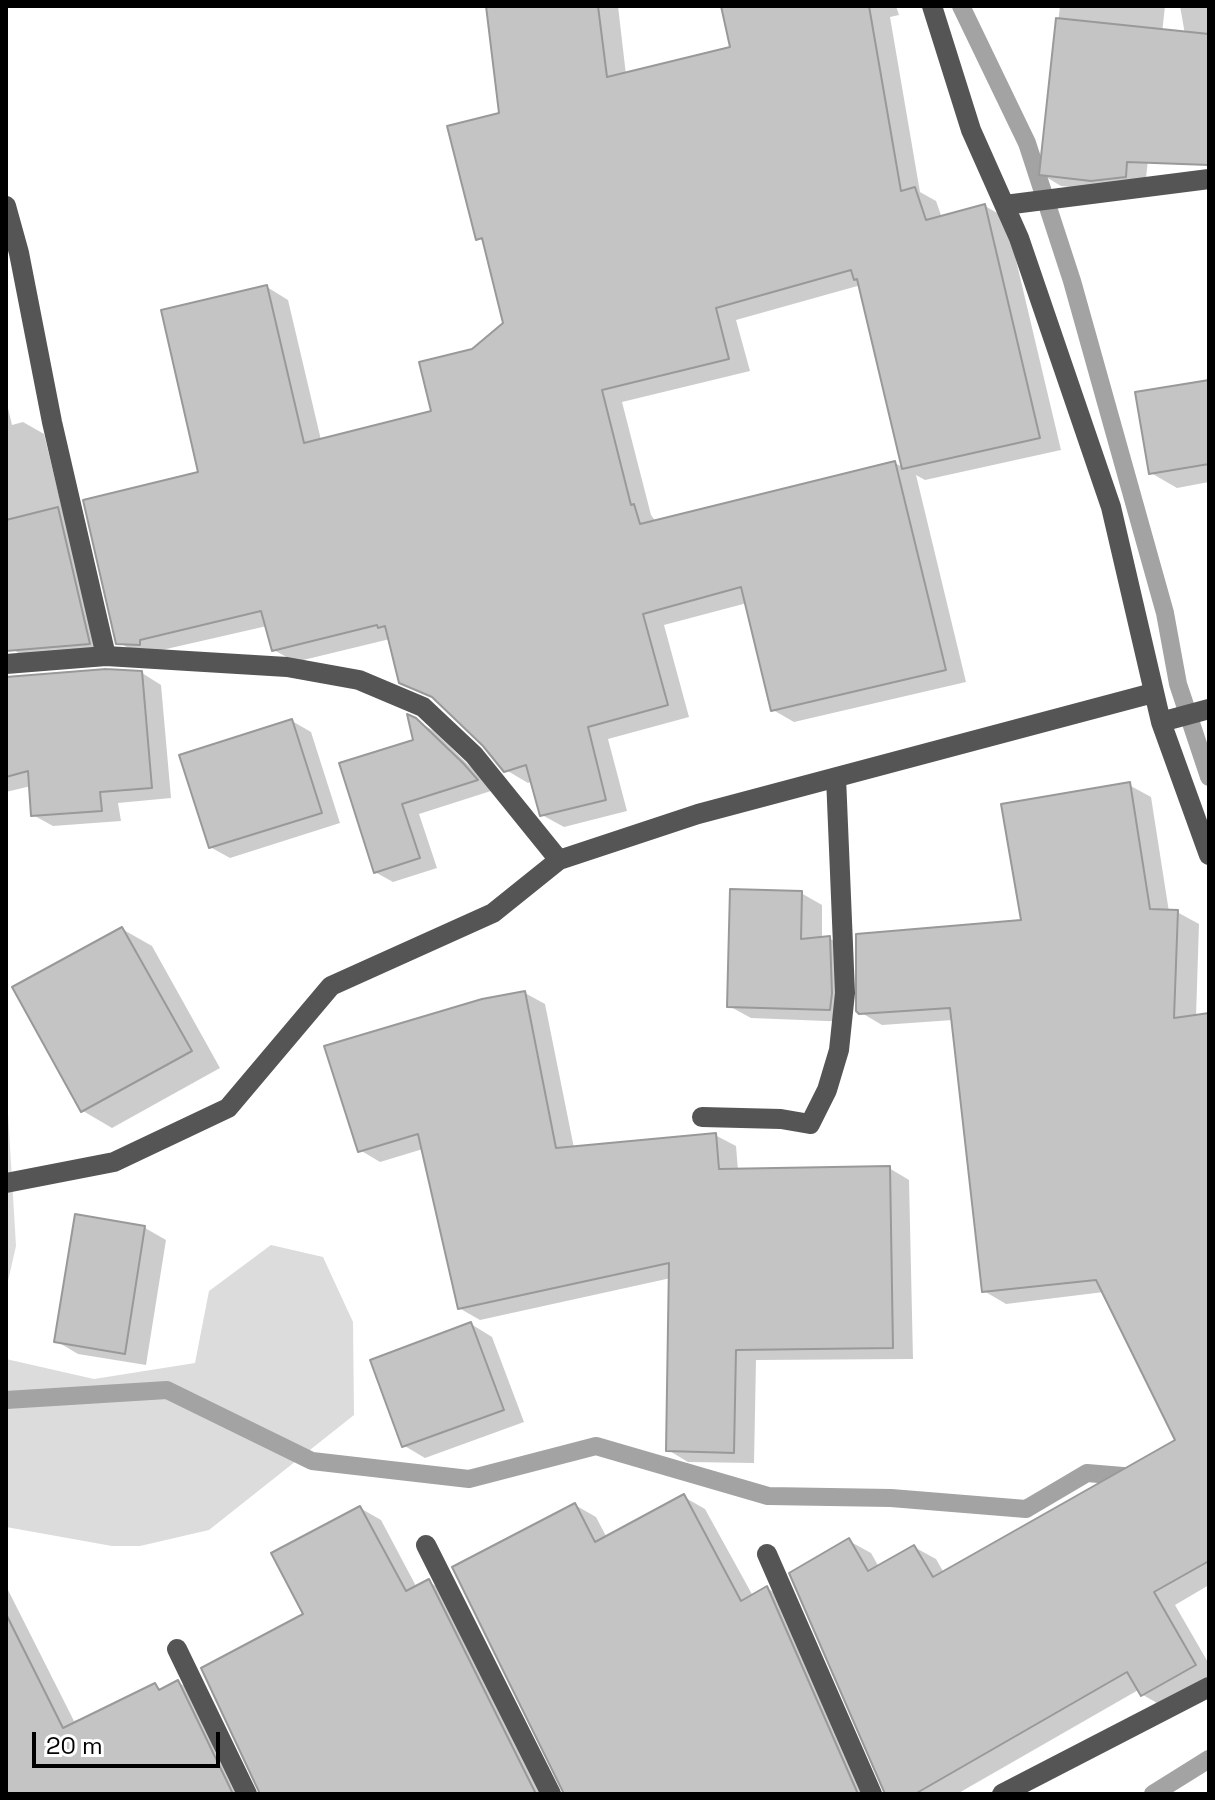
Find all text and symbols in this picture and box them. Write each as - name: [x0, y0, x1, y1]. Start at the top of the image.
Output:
- scale bar: [36, 1716, 224, 1766]
- text: 20 m: [46, 1730, 103, 1761]

